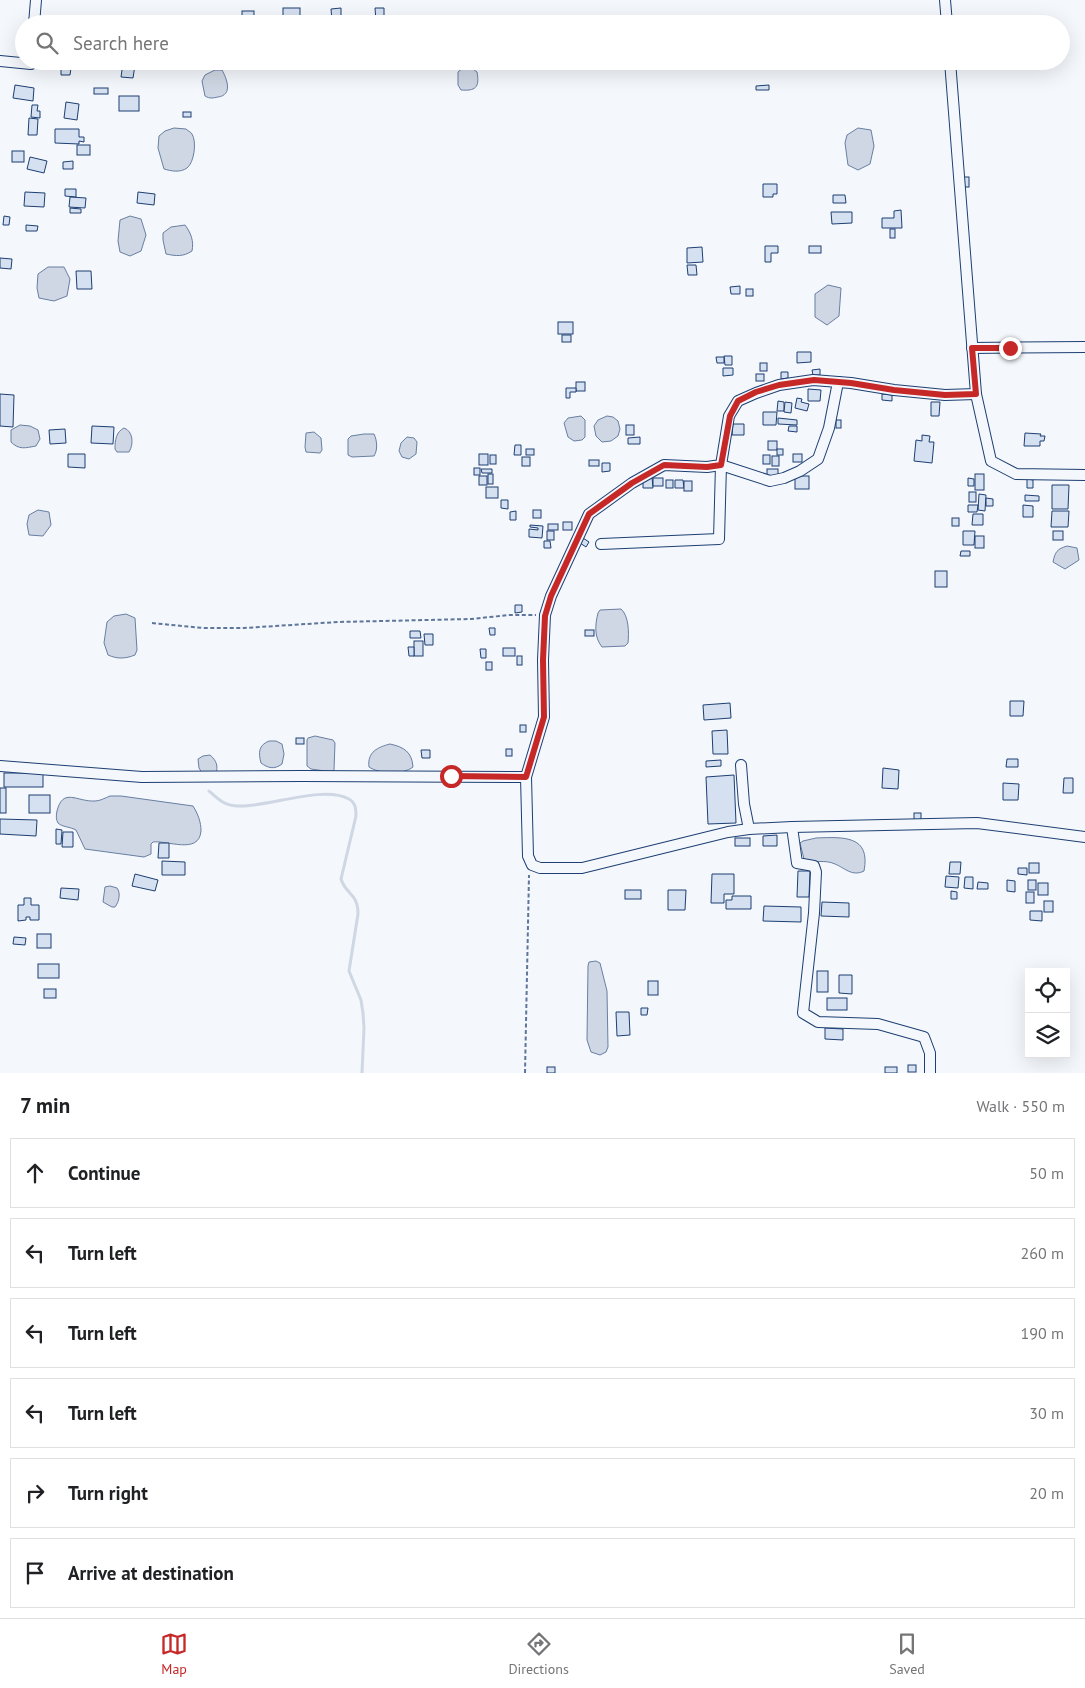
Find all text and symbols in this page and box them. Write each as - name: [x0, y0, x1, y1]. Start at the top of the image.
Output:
- search box: [15, 15, 1070, 70]
- icon: search: [33, 29, 61, 57]
- text: Search here: [73, 31, 169, 55]
- route end: [999, 337, 1022, 360]
- route start: [440, 765, 463, 788]
- map controls: [1025, 968, 1070, 1058]
- button: locate: [1025, 968, 1070, 1013]
- button: layers: [1025, 1013, 1070, 1058]
- text: 7 min: [20, 1092, 70, 1119]
- text: Walk · 550 m: [976, 1096, 1065, 1116]
- icon: ahead: [21, 1159, 49, 1187]
- text: Continue: [68, 1161, 140, 1185]
- text: 50 m: [1029, 1163, 1064, 1183]
- icon: left: [21, 1239, 49, 1267]
- text: Turn left: [68, 1241, 137, 1265]
- text: 260 m: [1021, 1243, 1064, 1263]
- icon: left: [21, 1319, 49, 1347]
- text: Turn left: [68, 1321, 137, 1345]
- text: 190 m: [1021, 1323, 1064, 1343]
- icon: left: [21, 1399, 49, 1427]
- text: Turn left: [68, 1401, 137, 1425]
- text: 30 m: [1029, 1403, 1064, 1423]
- icon: right: [21, 1479, 49, 1507]
- text: Turn right: [68, 1481, 148, 1505]
- text: 20 m: [1029, 1483, 1064, 1503]
- icon: arrive: [21, 1559, 49, 1587]
- text: Arrive at destination: [68, 1561, 234, 1585]
- tab: Map: [160, 1630, 188, 1678]
- tab: Directions: [508, 1630, 569, 1678]
- tab: Saved: [889, 1630, 925, 1678]

